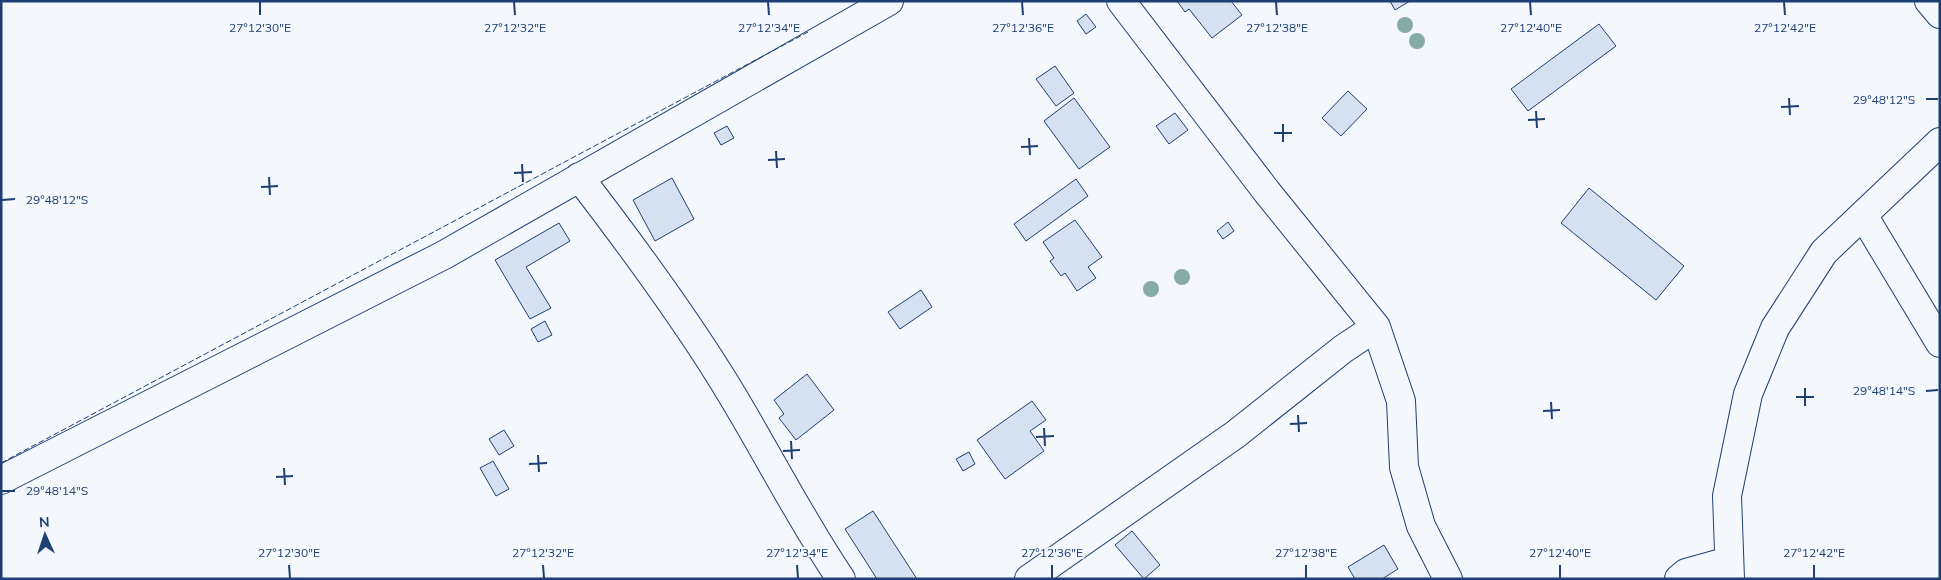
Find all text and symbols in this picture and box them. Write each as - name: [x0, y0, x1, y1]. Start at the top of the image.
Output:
- text: 27°12'30"E: [229, 20, 291, 35]
- text: 27°12'32"E: [484, 20, 546, 35]
- text: 27°12'34"E: [738, 20, 800, 35]
- text: 27°12'36"E: [992, 20, 1054, 35]
- text: 27°12'38"E: [1246, 20, 1308, 35]
- text: 27°12'40"E: [1500, 20, 1562, 35]
- text: 27°12'42"E: [1754, 20, 1816, 35]
- text: 29°48'12"S: [1853, 92, 1915, 107]
- text: 29°48'12"S: [26, 192, 88, 207]
- text: 29°48'14"S: [1853, 383, 1915, 398]
- text: 29°48'14"S: [26, 483, 88, 498]
- north arrow: [20, 510, 70, 560]
- text: N: [39, 513, 50, 531]
- text: 27°12'30"E: [258, 545, 320, 560]
- text: 27°12'32"E: [512, 545, 574, 560]
- text: 27°12'34"E: [766, 545, 828, 560]
- text: 27°12'36"E: [1021, 545, 1083, 560]
- text: 27°12'38"E: [1275, 545, 1337, 560]
- text: 27°12'40"E: [1529, 545, 1591, 560]
- text: 27°12'42"E: [1783, 545, 1845, 560]

